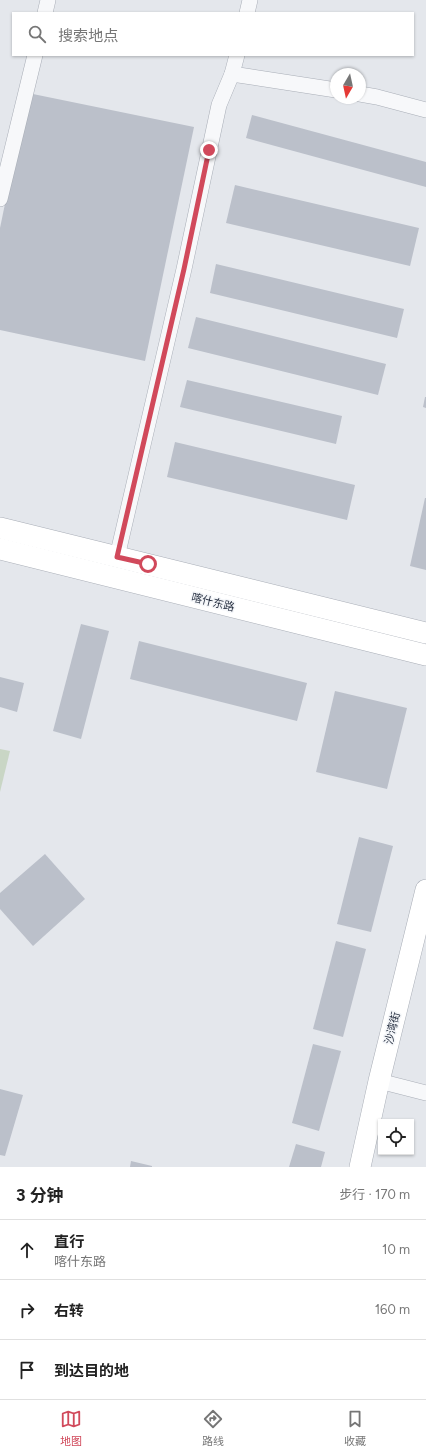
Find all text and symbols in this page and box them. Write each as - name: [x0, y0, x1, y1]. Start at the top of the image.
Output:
- search box: [12, 12, 414, 56]
- icon: search: [26, 23, 48, 45]
- text: 搜索地点: [58, 27, 118, 45]
- north arrow: [330, 68, 366, 104]
- route end: [200, 141, 218, 159]
- route start: [139, 555, 157, 573]
- street label: 喀什东路: [190, 591, 236, 614]
- street label: 沙湾街: [382, 1011, 403, 1046]
- map controls: [378, 1119, 414, 1155]
- button: locate: [378, 1119, 414, 1155]
- text: 3 分钟: [16, 1185, 64, 1205]
- text: 步行 · 170 m: [339, 1187, 410, 1202]
- text: 直行: [54, 1233, 84, 1251]
- icon: ahead: [16, 1239, 38, 1261]
- text: 10 m: [382, 1242, 410, 1257]
- text: 喀什东路: [54, 1254, 106, 1269]
- icon: right: [16, 1299, 38, 1321]
- text: 右转: [54, 1302, 84, 1320]
- text: 160 m: [375, 1302, 410, 1317]
- icon: arrive: [16, 1359, 38, 1381]
- text: 到达目的地: [54, 1362, 129, 1380]
- tab: 地图: [60, 1408, 82, 1448]
- tab: 路线: [202, 1408, 224, 1448]
- tab: 收藏: [344, 1408, 366, 1448]

